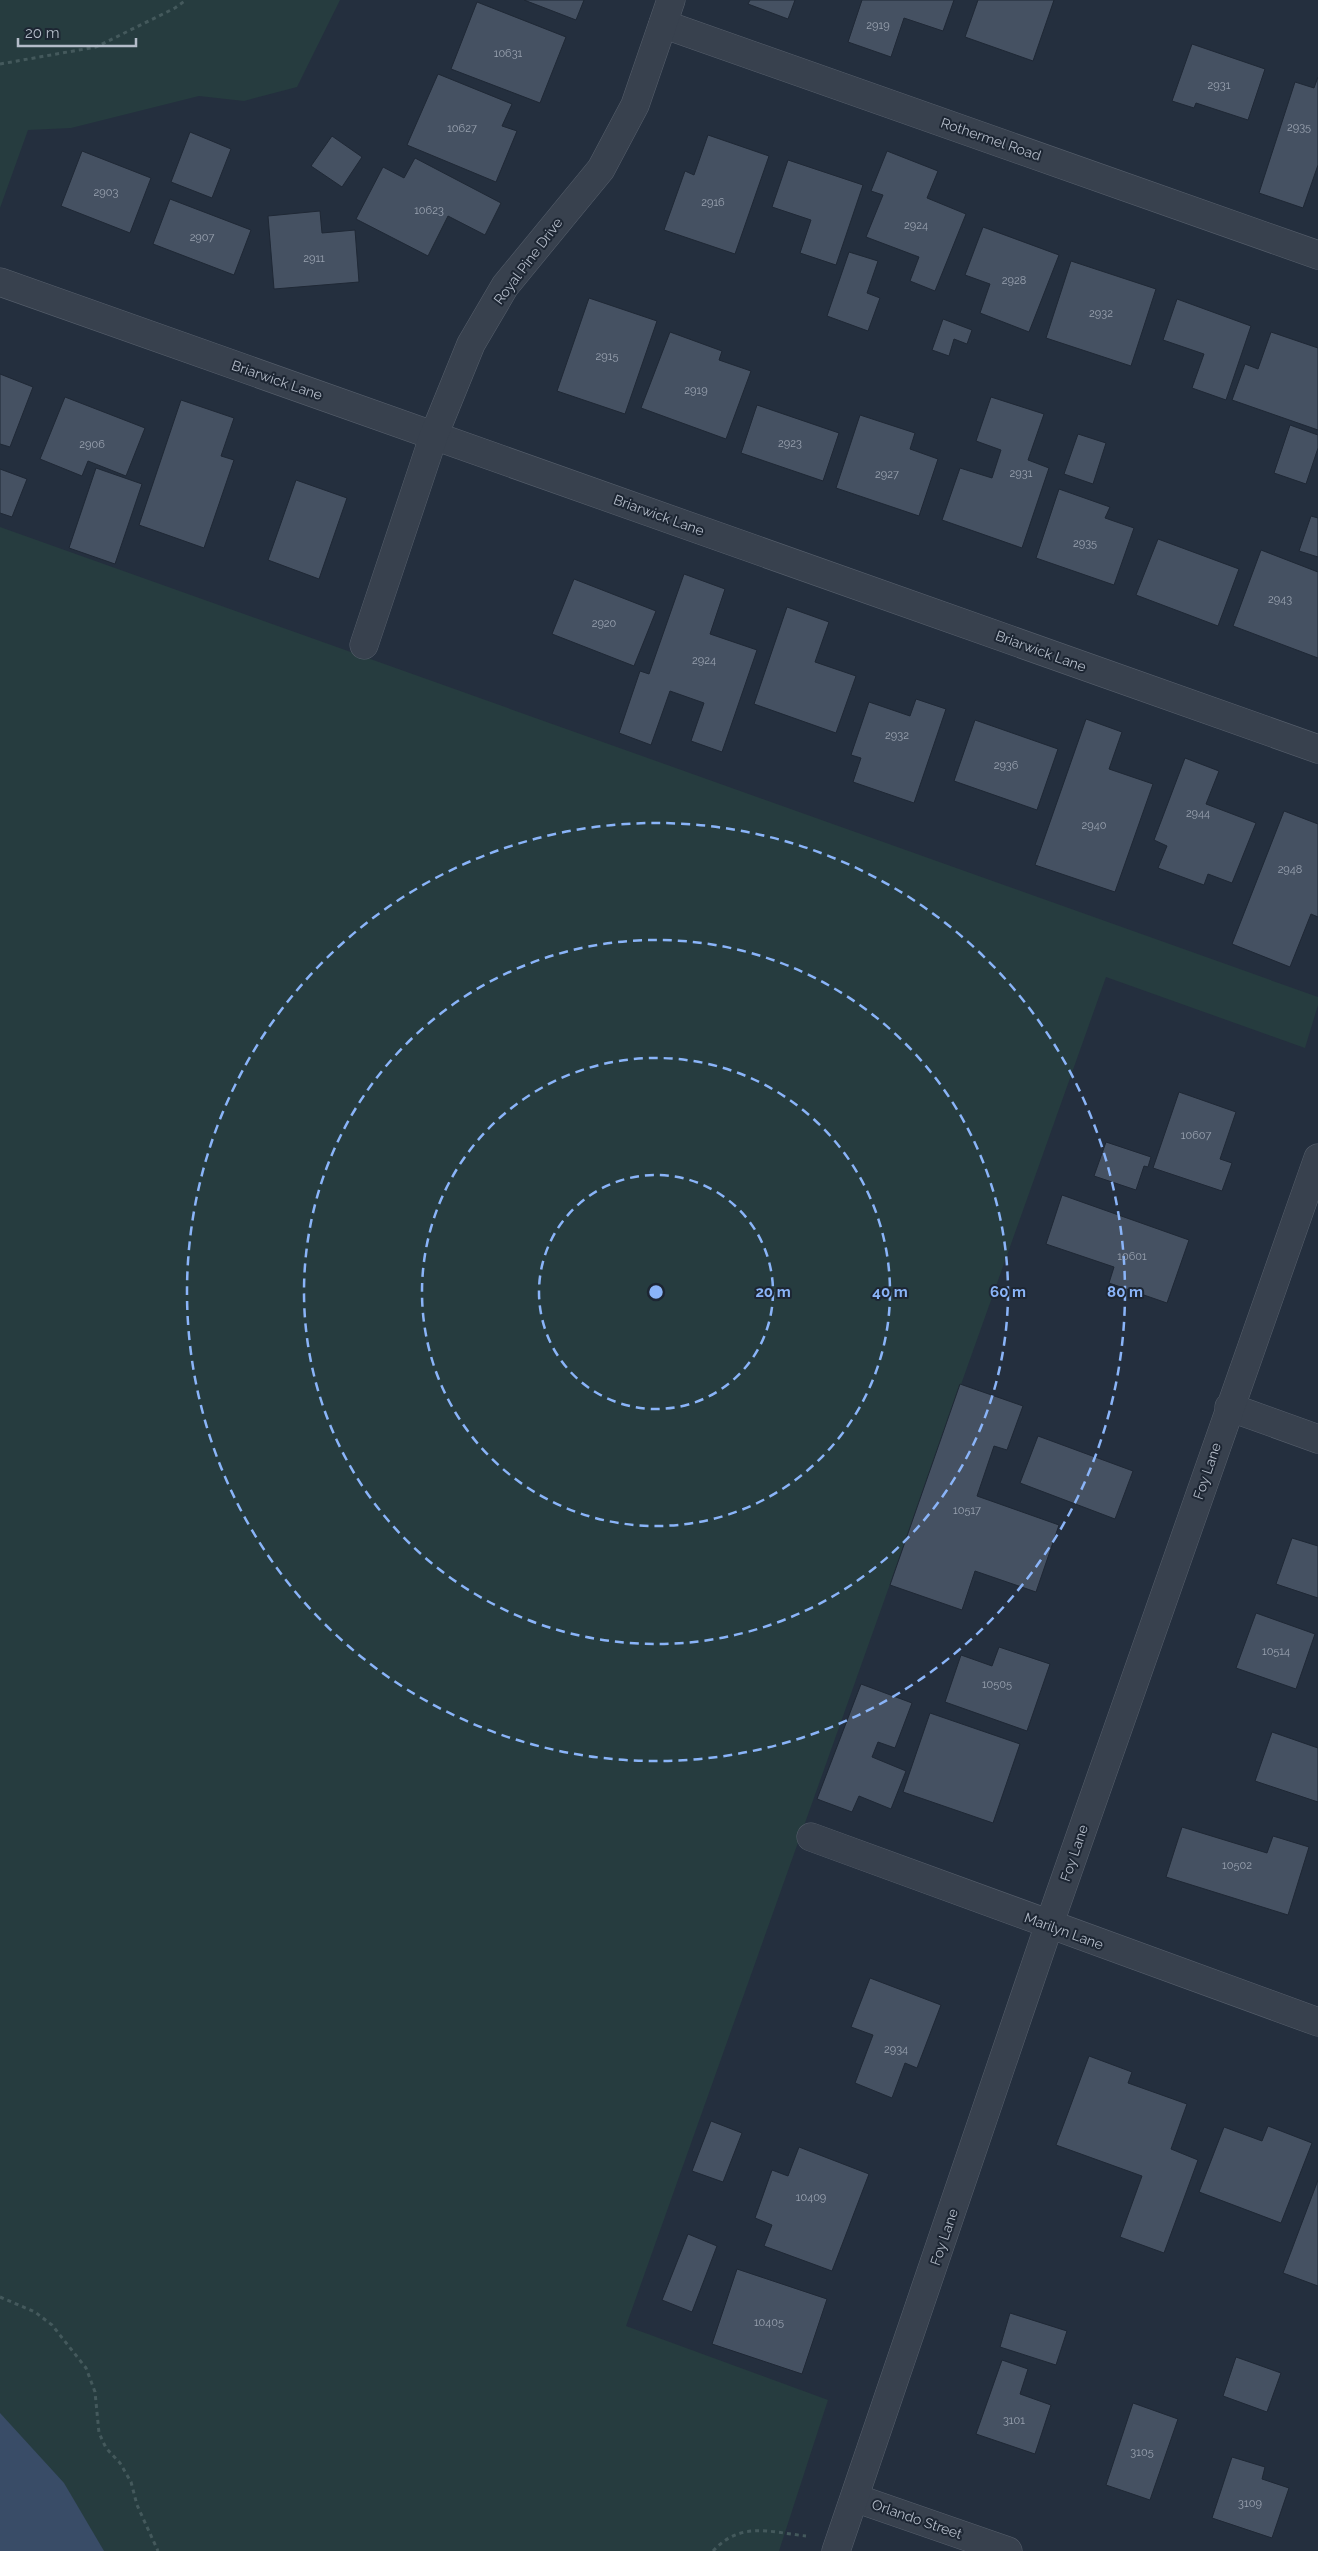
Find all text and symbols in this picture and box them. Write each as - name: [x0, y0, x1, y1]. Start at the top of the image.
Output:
- scale bar: [18, 15, 135, 47]
- house number: 2919: [866, 19, 890, 32]
- text: 20 m: [25, 24, 60, 42]
- house number: 10631: [494, 47, 523, 60]
- house number: 2931: [1208, 79, 1231, 92]
- street label: Rothermel Road: [939, 114, 1043, 164]
- house number: 2935: [1287, 121, 1311, 134]
- house number: 10627: [447, 122, 477, 135]
- house number: 2903: [94, 186, 119, 199]
- house number: 2916: [701, 196, 725, 209]
- house number: 10623: [414, 204, 444, 217]
- street label: Royal Pine Drive: [490, 215, 566, 307]
- house number: 2924: [904, 219, 928, 232]
- house number: 2907: [190, 231, 214, 244]
- house number: 2911: [303, 252, 325, 265]
- house number: 2928: [1002, 274, 1026, 287]
- house number: 2932: [1089, 307, 1113, 320]
- house number: 2915: [596, 350, 618, 363]
- street label: Briarwick Lane: [229, 357, 325, 403]
- house number: 2919: [684, 384, 708, 397]
- house number: 2923: [778, 437, 802, 450]
- house number: 2906: [79, 438, 105, 451]
- house number: 2931: [1010, 467, 1033, 480]
- house number: 2927: [875, 468, 899, 481]
- street label: Briarwick Lane: [612, 491, 706, 539]
- house number: 2935: [1073, 537, 1097, 550]
- house number: 2943: [1268, 593, 1292, 606]
- house number: 2920: [592, 617, 617, 630]
- street label: Briarwick Lane: [994, 627, 1088, 675]
- house number: 2924: [692, 654, 716, 667]
- house number: 2932: [885, 729, 909, 742]
- house number: 2936: [994, 759, 1019, 772]
- house number: 2944: [1186, 807, 1210, 820]
- house number: 2940: [1082, 819, 1107, 832]
- house number: 2948: [1278, 863, 1302, 876]
- house number: 10607: [1181, 1129, 1211, 1142]
- house number: 10601: [1117, 1250, 1147, 1263]
- centre of rings: [647, 1283, 665, 1301]
- text: 20 m: [755, 1283, 791, 1301]
- text: 40 m: [872, 1283, 908, 1301]
- text: 60 m: [990, 1283, 1026, 1301]
- text: 80 m: [1107, 1283, 1143, 1301]
- street label: Foy Lane: [1190, 1441, 1224, 1501]
- house number: 10517: [953, 1504, 981, 1517]
- house number: 10514: [1262, 1645, 1290, 1658]
- house number: 10505: [982, 1678, 1012, 1691]
- street label: Foy Lane: [1057, 1823, 1091, 1883]
- house number: 10502: [1222, 1859, 1252, 1872]
- street label: Marilyn Lane: [1022, 1909, 1106, 1953]
- house number: 2934: [884, 2043, 908, 2056]
- house number: 10409: [796, 2191, 826, 2204]
- street label: Foy Lane: [927, 2207, 961, 2267]
- house number: 10405: [754, 2316, 784, 2329]
- house number: 3101: [1003, 2414, 1025, 2427]
- house number: 3105: [1130, 2446, 1154, 2459]
- street label: Orlando Street: [870, 2496, 965, 2542]
- house number: 3109: [1238, 2497, 1262, 2510]

